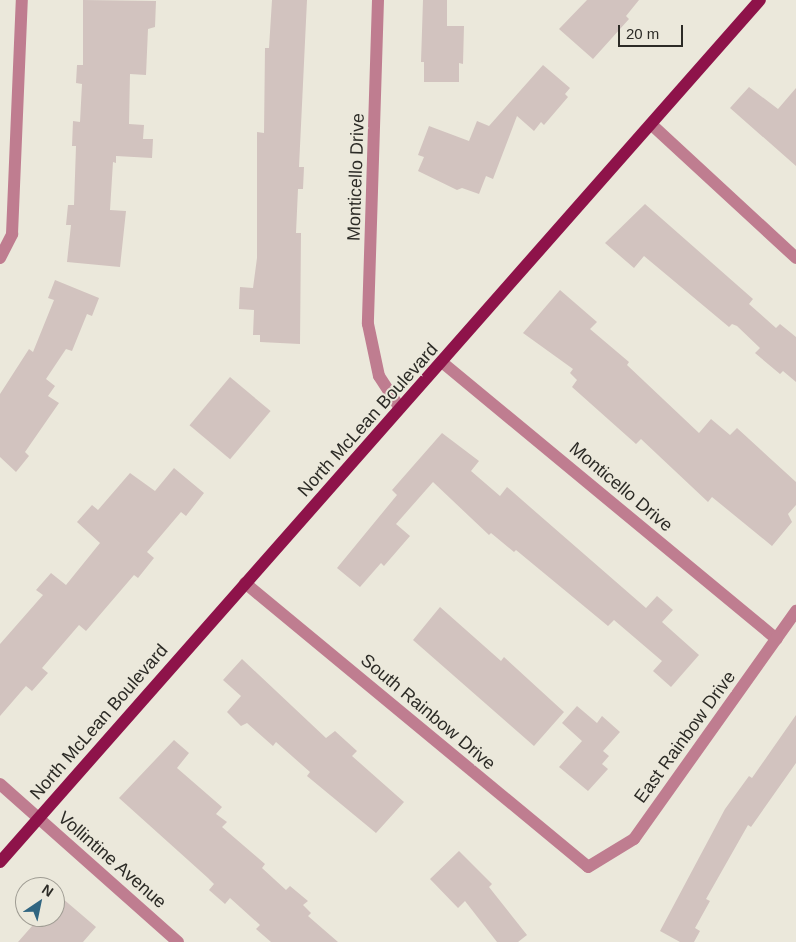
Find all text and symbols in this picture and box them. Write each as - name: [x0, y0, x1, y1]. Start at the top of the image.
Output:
- scale bar: [621, 15, 686, 47]
- text: 20 m: [626, 25, 659, 42]
- street label: Monticello Drive: [343, 113, 369, 241]
- street label: North McLean Boulevard: [293, 339, 443, 501]
- street label: Monticello Drive: [565, 438, 677, 536]
- street label: North McLean Boulevard: [26, 640, 172, 804]
- street label: South Rainbow Drive: [356, 649, 500, 775]
- street label: East Rainbow Drive: [630, 667, 740, 807]
- street label: Vollintine Avenue: [53, 807, 171, 913]
- north arrow: [15, 877, 65, 927]
- text: N: [39, 881, 56, 900]

